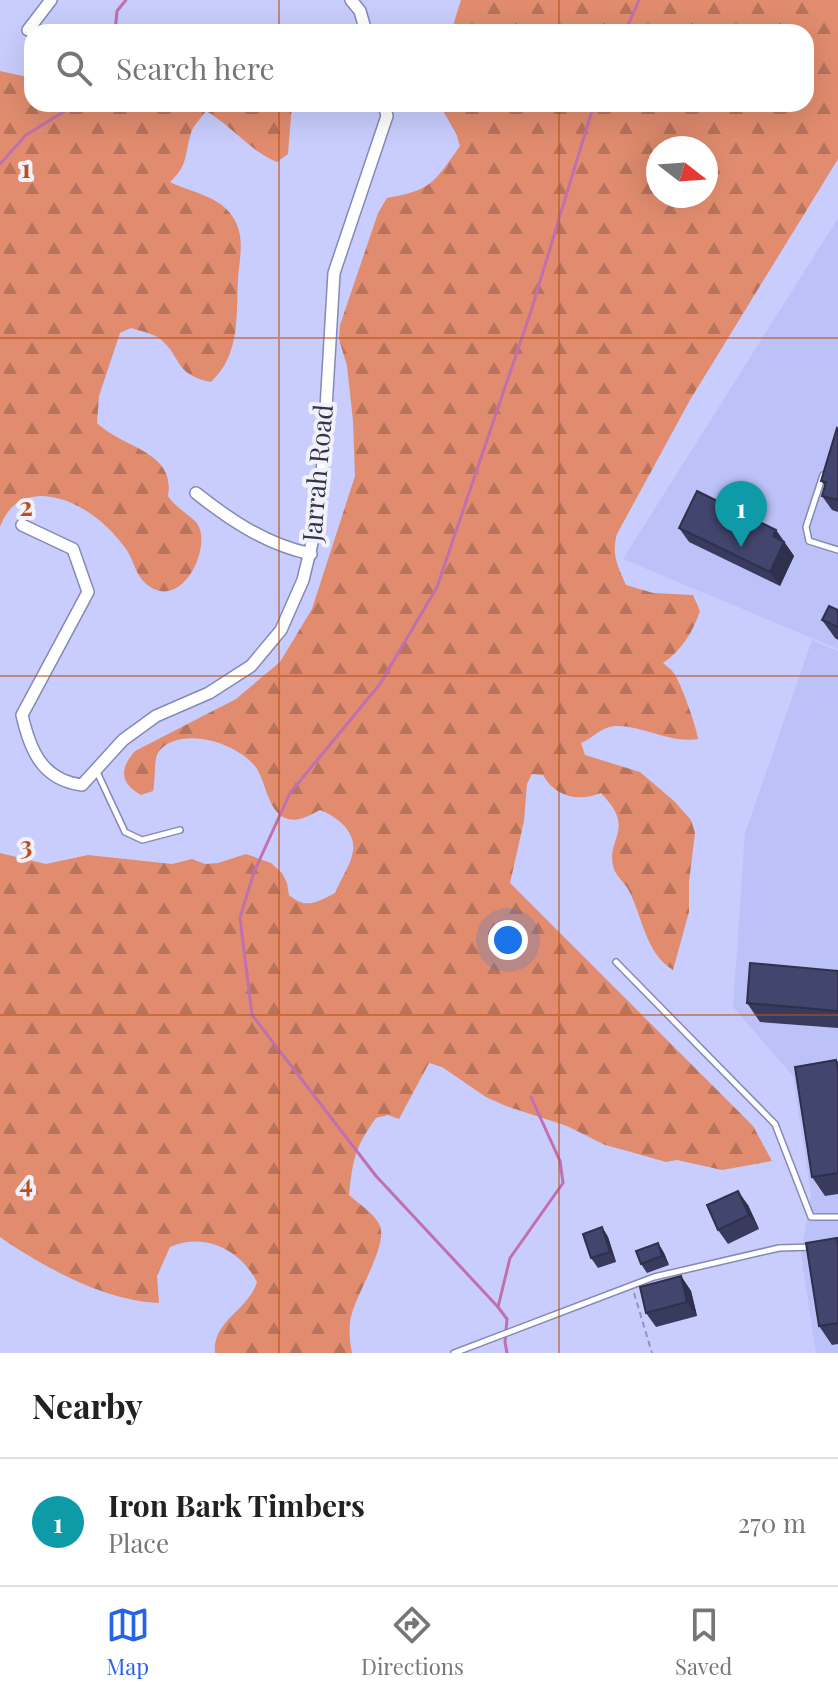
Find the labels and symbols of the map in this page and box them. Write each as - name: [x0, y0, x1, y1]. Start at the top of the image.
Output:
- north arrow: [646, 136, 718, 208]
- text: 1: [21, 150, 31, 185]
- street label: Jarrah Road: [293, 403, 340, 544]
- pin: 1: [715, 481, 767, 547]
- text: 2: [19, 488, 33, 523]
- text: 3: [20, 827, 32, 862]
- your location: [488, 920, 528, 960]
- text: 4: [19, 1165, 33, 1200]

